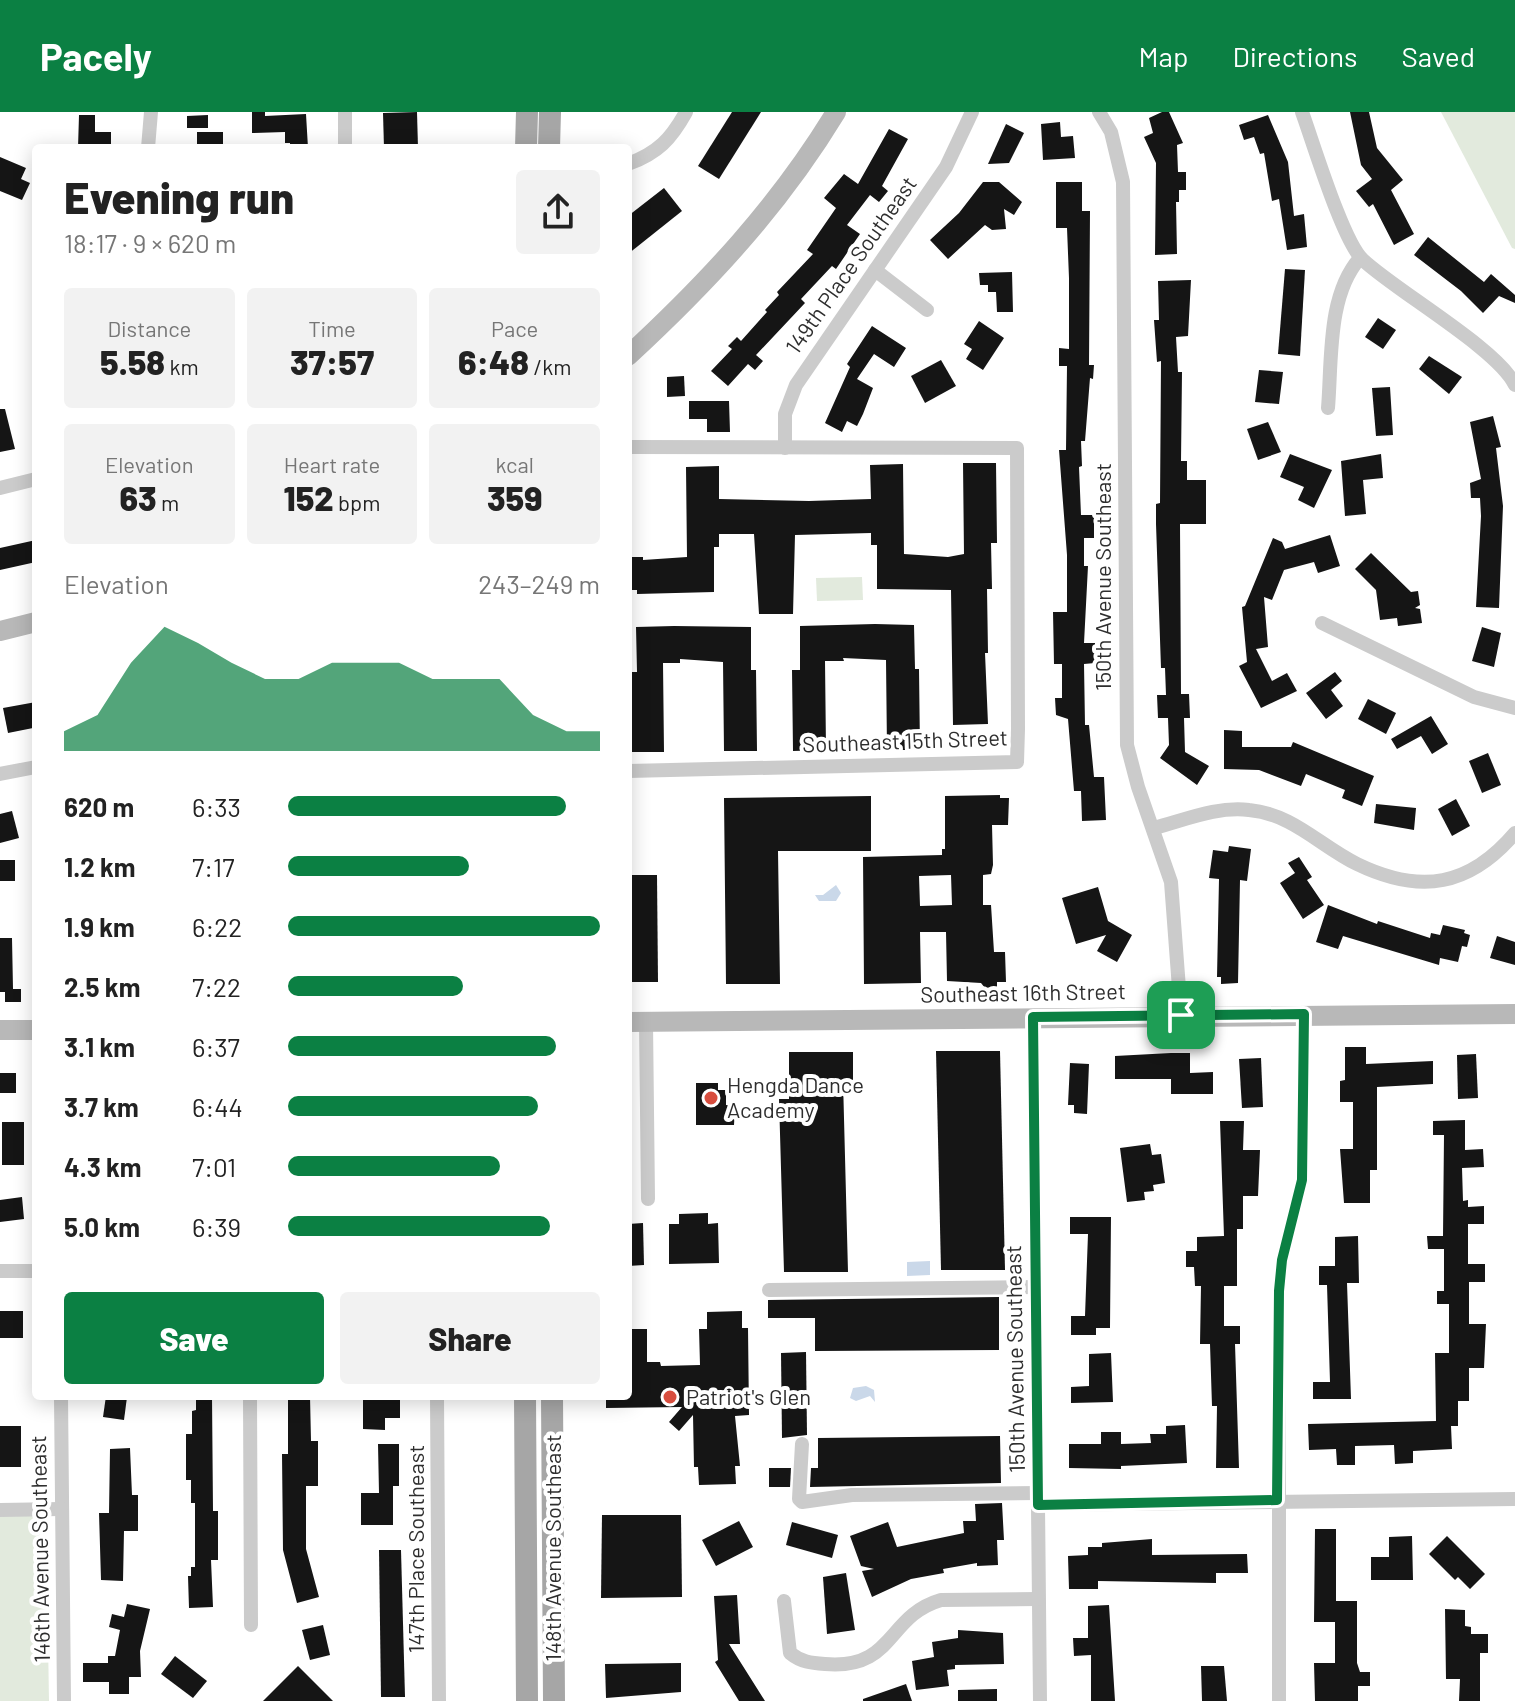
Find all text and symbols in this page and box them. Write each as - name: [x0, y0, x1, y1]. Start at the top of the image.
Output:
- text: Pacely: [40, 33, 152, 79]
- text: Map: [1139, 39, 1188, 73]
- text: Directions: [1232, 39, 1358, 73]
- text: Saved: [1402, 39, 1475, 73]
- text: Evening run: [64, 170, 294, 223]
- button: share: [516, 170, 600, 254]
- street label: 149th Place Southeast: [779, 171, 921, 358]
- text: 18:17 · 9 × 620 m: [64, 227, 236, 258]
- text: Distance: [107, 315, 191, 341]
- text: Time: [308, 315, 356, 341]
- text: Pace: [491, 315, 538, 341]
- text: 5.58: [100, 341, 165, 382]
- text: 37:57: [290, 341, 374, 382]
- text: 6:48: [458, 341, 529, 382]
- text: km: [165, 353, 199, 379]
- text: /km: [529, 353, 571, 379]
- text: Elevation: [105, 451, 194, 477]
- text: Heart rate: [284, 451, 380, 477]
- text: kcal: [495, 451, 534, 477]
- street label: 150th Avenue Southeast: [1089, 463, 1115, 691]
- text: 63: [119, 477, 157, 518]
- text: 152: [284, 477, 334, 518]
- text: 359: [487, 477, 542, 518]
- text: m: [157, 489, 179, 515]
- text: bpm: [334, 489, 380, 515]
- text: Elevation: [64, 568, 169, 599]
- text: 243–249 m: [478, 568, 600, 599]
- street label: Southeast 15th Street: [802, 723, 1008, 757]
- text: 620 m: [64, 791, 134, 822]
- text: 6:33: [192, 791, 241, 822]
- text: 1.2 km: [64, 851, 136, 882]
- text: 7:17: [192, 851, 235, 882]
- text: 1.9 km: [64, 911, 135, 942]
- text: 6:22: [192, 911, 242, 942]
- text: 2.5 km: [64, 971, 140, 1002]
- text: 7:22: [192, 971, 241, 1002]
- street label: Southeast 16th Street: [920, 977, 1126, 1007]
- pin: [1147, 981, 1215, 1049]
- icon: arrive: [1159, 993, 1203, 1037]
- text: 3.1 km: [64, 1031, 135, 1062]
- text: 6:37: [192, 1031, 240, 1062]
- place label: Hengda Dance Academy: [727, 1071, 864, 1122]
- marker: Hengda Dance Academy: [702, 1089, 720, 1107]
- text: 3.7 km: [64, 1091, 139, 1122]
- text: 6:44: [192, 1091, 243, 1122]
- text: 4.3 km: [64, 1151, 142, 1182]
- text: 7:01: [192, 1151, 236, 1182]
- text: 5.0 km: [64, 1211, 140, 1242]
- text: 6:39: [192, 1211, 241, 1242]
- street label: 150th Avenue Southeast: [999, 1245, 1029, 1473]
- button: Save: [64, 1292, 324, 1384]
- button: Share: [340, 1292, 600, 1384]
- place label: Patriot's Glen: [686, 1383, 811, 1409]
- marker: Patriot's Glen: [661, 1388, 679, 1406]
- street label: 148th Avenue Southeast: [539, 1434, 565, 1662]
- street label: 146th Avenue Southeast: [24, 1435, 54, 1663]
- street label: 147th Place Southeast: [402, 1445, 428, 1653]

